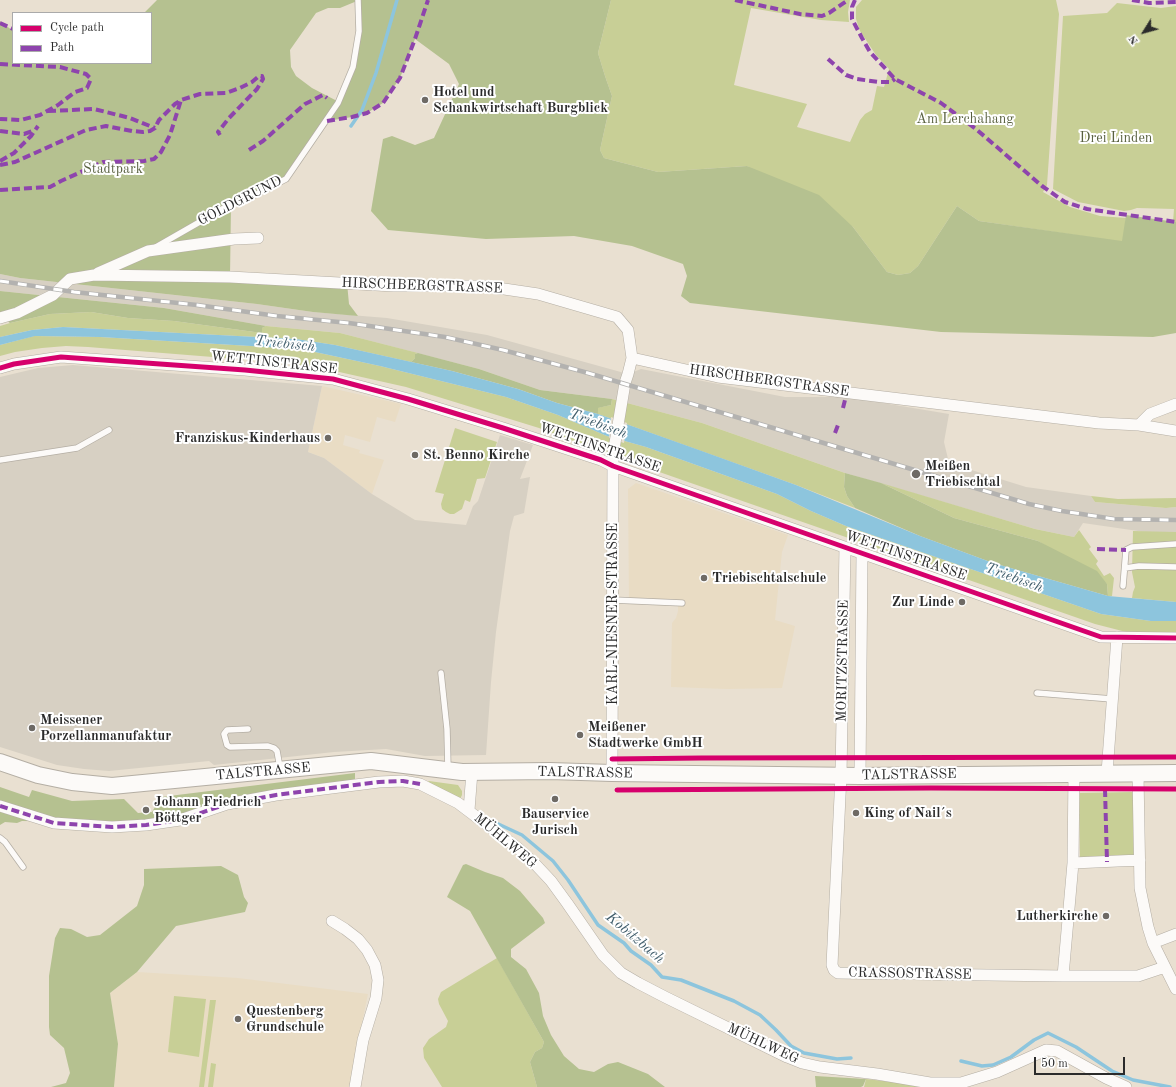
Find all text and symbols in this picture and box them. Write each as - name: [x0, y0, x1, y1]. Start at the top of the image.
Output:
- legend: [12, 12, 152, 64]
- north arrow: [1124, 12, 1164, 52]
- text: Cycle path: [50, 22, 104, 34]
- text: N: [1127, 33, 1141, 46]
- text: Path: [50, 42, 74, 54]
- place label: Hotel und Schankwirtschaft Burgblick: [433, 84, 608, 116]
- marker: Hotel und Schankwirtschaft Burgblick: [420, 95, 430, 105]
- park label: Am Lerchahang: [916, 111, 1014, 127]
- park label: Drei Linden: [1080, 130, 1152, 146]
- park label: Stadtpark: [83, 161, 143, 177]
- street label: GOLDGRUND: [195, 173, 285, 229]
- street label: HIRSCHBERGSTRASSE: [341, 275, 503, 297]
- water label: Triebisch: [254, 332, 316, 356]
- street label: WETTINSTRASSE: [210, 348, 338, 378]
- street label: HIRSCHBERGSTRASSE: [688, 361, 850, 401]
- water label: Triebisch: [566, 405, 630, 443]
- street label: WETTINSTRASSE: [537, 419, 663, 477]
- place label: Franziskus-Kinderhaus: [175, 430, 320, 446]
- marker: Franziskus-Kinderhaus: [323, 433, 333, 443]
- place label: St. Benno Kirche: [423, 447, 530, 463]
- marker: St. Benno Kirche: [410, 450, 420, 460]
- place label: Meißen Triebischtal: [925, 458, 1000, 490]
- marker: Meißen Triebischtal: [910, 468, 922, 480]
- street label: KARL-NIESNER-STRASSE: [605, 523, 621, 705]
- street label: WETTINSTRASSE: [843, 527, 969, 585]
- water label: Triebisch: [982, 559, 1046, 597]
- place label: Triebischtalschule: [712, 570, 826, 586]
- marker: Triebischtalschule: [699, 573, 709, 583]
- place label: Zur Linde: [892, 594, 954, 610]
- marker: Zur Linde: [957, 597, 967, 607]
- street label: MORITZSTRASSE: [834, 600, 852, 722]
- place label: Meissener Porzellanmanufaktur: [40, 712, 171, 744]
- place label: Meißener Stadtwerke GmbH: [588, 719, 703, 752]
- marker: Meissener Porzellanmanufaktur: [27, 723, 37, 733]
- marker: Meißener Stadtwerke GmbH: [575, 730, 585, 740]
- street label: TALSTRASSE: [215, 759, 311, 785]
- street label: TALSTRASSE: [537, 764, 633, 782]
- street label: TALSTRASSE: [861, 766, 957, 784]
- place label: Johann Friedrich Böttger: [154, 794, 261, 826]
- marker: Bauservice Jurisch: [550, 794, 560, 804]
- marker: Johann Friedrich Böttger: [141, 805, 151, 815]
- place label: King of Nail´s: [864, 805, 952, 821]
- place label: Bauservice Jurisch: [521, 806, 589, 838]
- marker: King of Nail´s: [851, 808, 861, 818]
- street label: MÜHLWEG: [470, 810, 540, 872]
- water label: Kobitzbach: [602, 908, 668, 968]
- place label: Lutherkirche: [1016, 908, 1098, 924]
- marker: Lutherkirche: [1101, 911, 1111, 921]
- street label: CRASSOSTRASSE: [848, 965, 972, 983]
- place label: Questenberg Grundschule: [246, 1003, 324, 1036]
- marker: Questenberg Grundschule: [233, 1014, 243, 1024]
- street label: MÜHLWEG: [725, 1020, 801, 1068]
- scale bar: [1036, 1049, 1127, 1075]
- text: 50 m: [1041, 1058, 1068, 1070]

